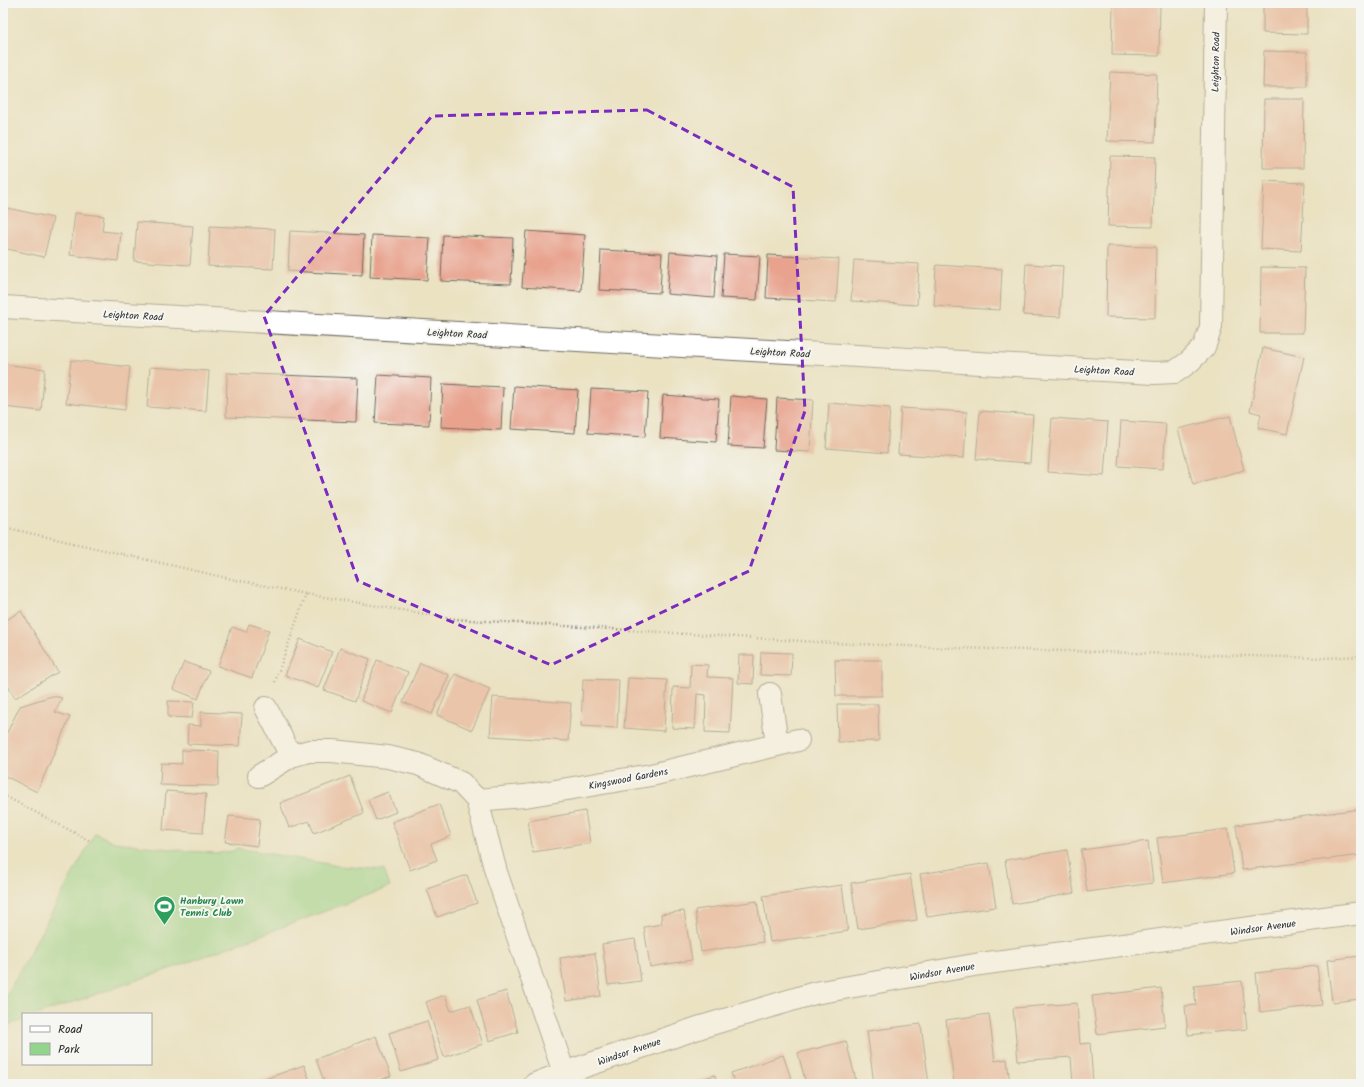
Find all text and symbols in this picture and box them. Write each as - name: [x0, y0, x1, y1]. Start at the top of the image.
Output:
- street label: Leighton Road: [1207, 31, 1225, 92]
- street label: Leighton Road: [102, 306, 164, 326]
- street label: Leighton Road: [426, 324, 488, 344]
- street label: Leighton Road: [749, 343, 811, 363]
- street label: Leighton Road: [1073, 361, 1135, 381]
- street label: Kingswood Gardens: [587, 763, 670, 795]
- sports icon: Hanbury Lawn Tennis Club: [151, 893, 177, 926]
- place label: Hanbury Lawn Tennis Club: [180, 893, 244, 921]
- street label: Windsor Avenue: [1229, 915, 1297, 941]
- street label: Windsor Avenue: [908, 958, 977, 986]
- legend: [22, 1013, 152, 1065]
- text: Road: [58, 1020, 83, 1039]
- street label: Windsor Avenue: [595, 1033, 664, 1070]
- text: Park: [58, 1040, 80, 1059]

